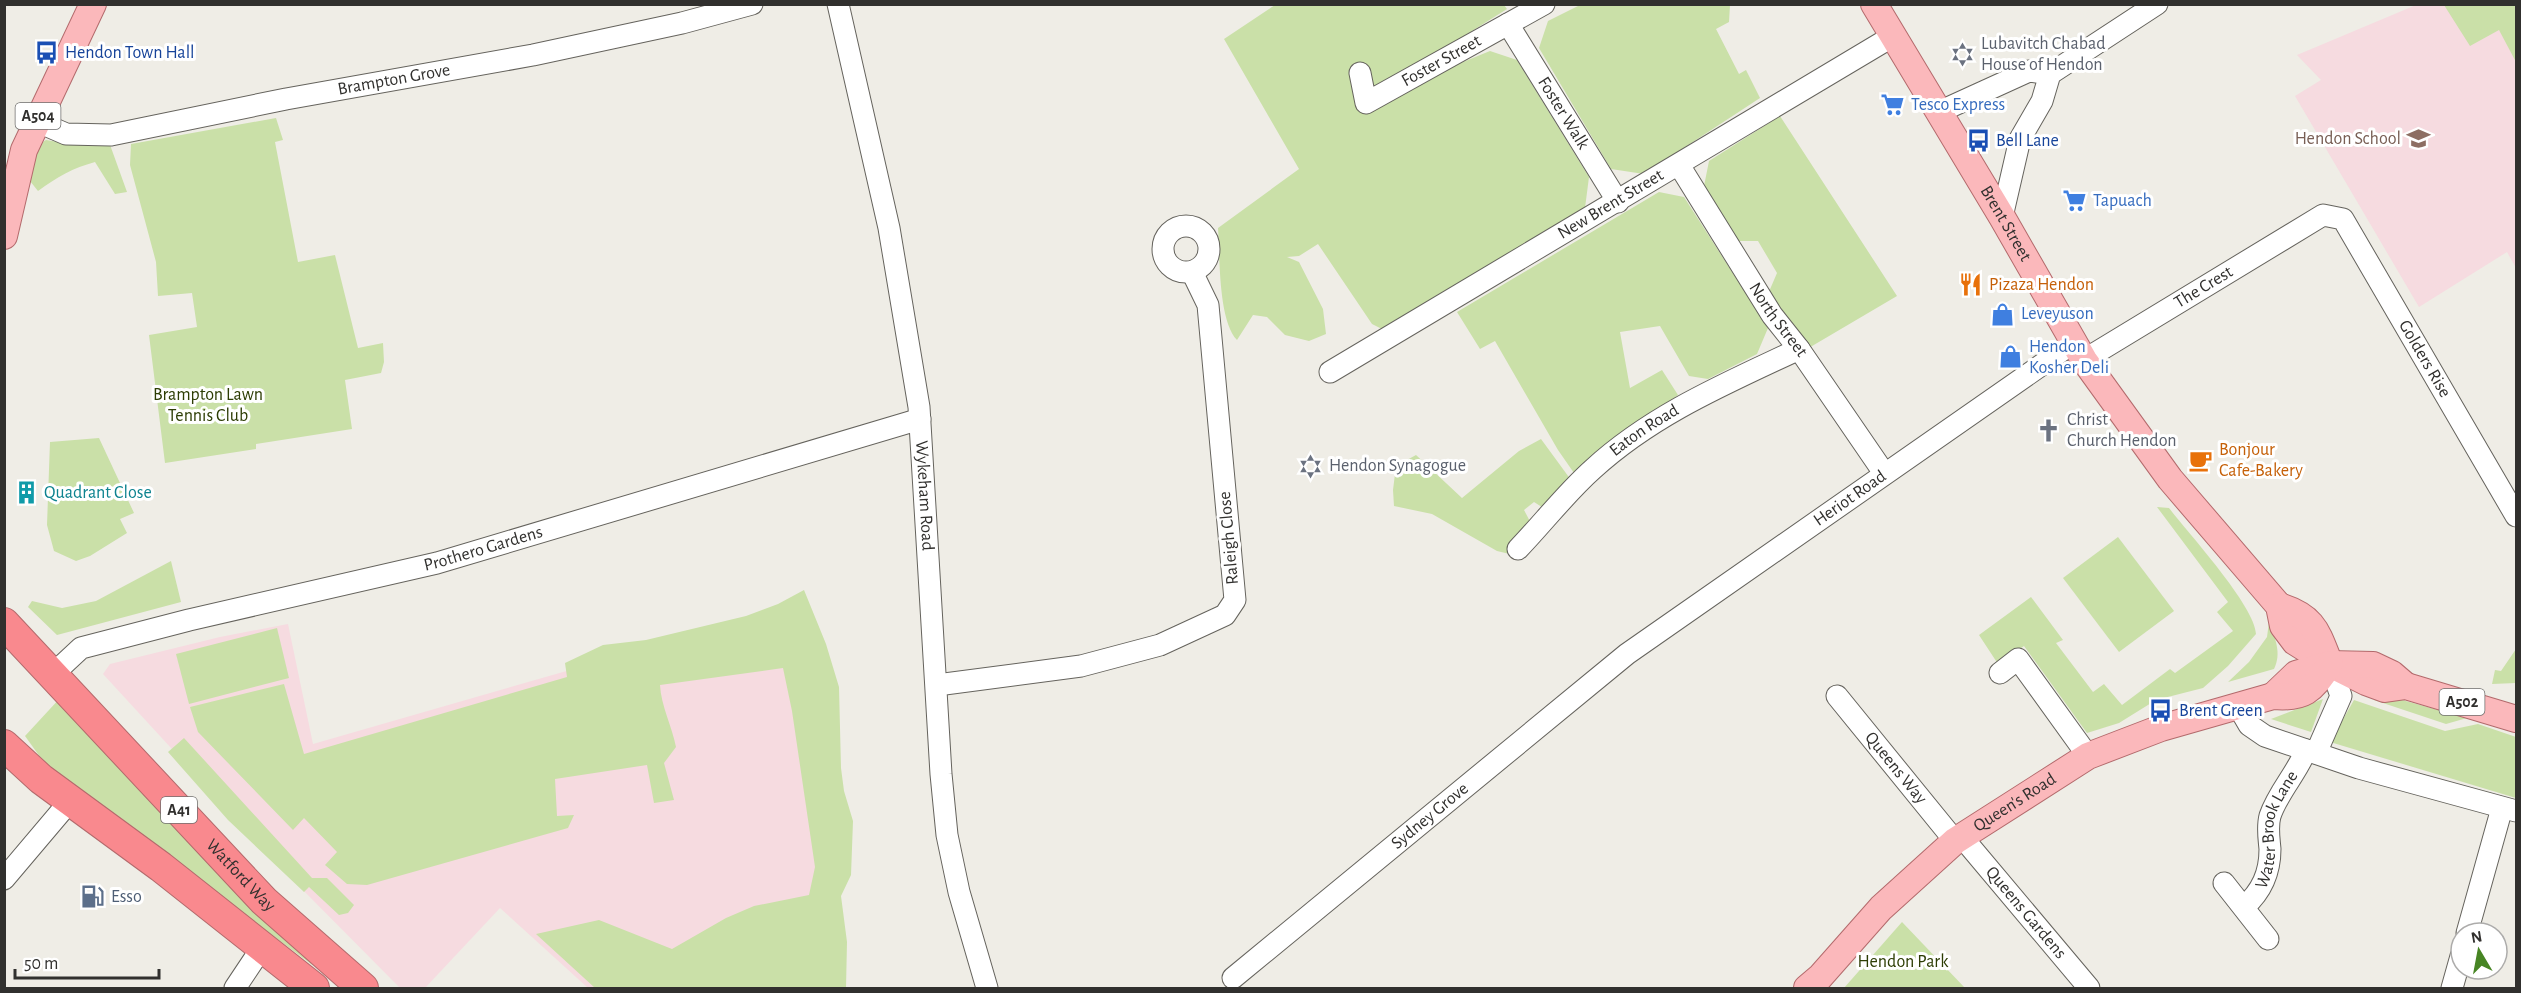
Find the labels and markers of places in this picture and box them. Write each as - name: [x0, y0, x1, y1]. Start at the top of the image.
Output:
- place label: Lubavitch Chabad House of Hendon: [1981, 35, 2106, 74]
- bus stop icon: Hendon Town Hall: [34, 40, 60, 66]
- synagogue icon: Lubavitch Chabad House of Hendon: [1950, 41, 1976, 67]
- place label: Hendon Town Hall: [65, 44, 195, 62]
- supermarket icon: Tesco Express: [1880, 92, 1906, 118]
- place label: Tesco Express: [1911, 96, 2005, 114]
- school or university icon: Hendon School: [2406, 126, 2432, 152]
- bus stop icon: Bell Lane: [1965, 128, 1991, 154]
- place label: Hendon School: [2295, 130, 2401, 148]
- place label: Bell Lane: [1996, 132, 2059, 150]
- supermarket icon: Tapuach: [2062, 188, 2088, 214]
- place label: Tapuach: [2093, 192, 2152, 210]
- restaurant icon: Pizaza Hendon: [1958, 272, 1984, 298]
- place label: Pizaza Hendon: [1989, 276, 2094, 294]
- shop icon: Leveyuson: [1990, 301, 2016, 327]
- place label: Leveyuson: [2021, 305, 2094, 323]
- place label: Hendon Kosher Deli: [2029, 338, 2109, 377]
- shop icon: Hendon Kosher Deli: [1998, 344, 2024, 370]
- place label: Christ Church Hendon: [2067, 411, 2177, 450]
- church icon: Christ Church Hendon: [2036, 417, 2062, 443]
- place label: Bonjour Cafe-Bakery: [2219, 441, 2303, 480]
- cafe icon: Bonjour Cafe-Bakery: [2188, 447, 2214, 473]
- synagogue icon: Hendon Synagogue: [1298, 453, 1324, 479]
- place label: Hendon Synagogue: [1329, 457, 1466, 475]
- building icon: Quadrant Close: [13, 480, 39, 506]
- place label: Quadrant Close: [44, 484, 152, 502]
- bus stop icon: Brent Green: [2148, 698, 2174, 724]
- place label: Brent Green: [2179, 702, 2263, 720]
- fuel station icon: Esso: [80, 884, 106, 910]
- place label: Esso: [111, 888, 142, 906]

